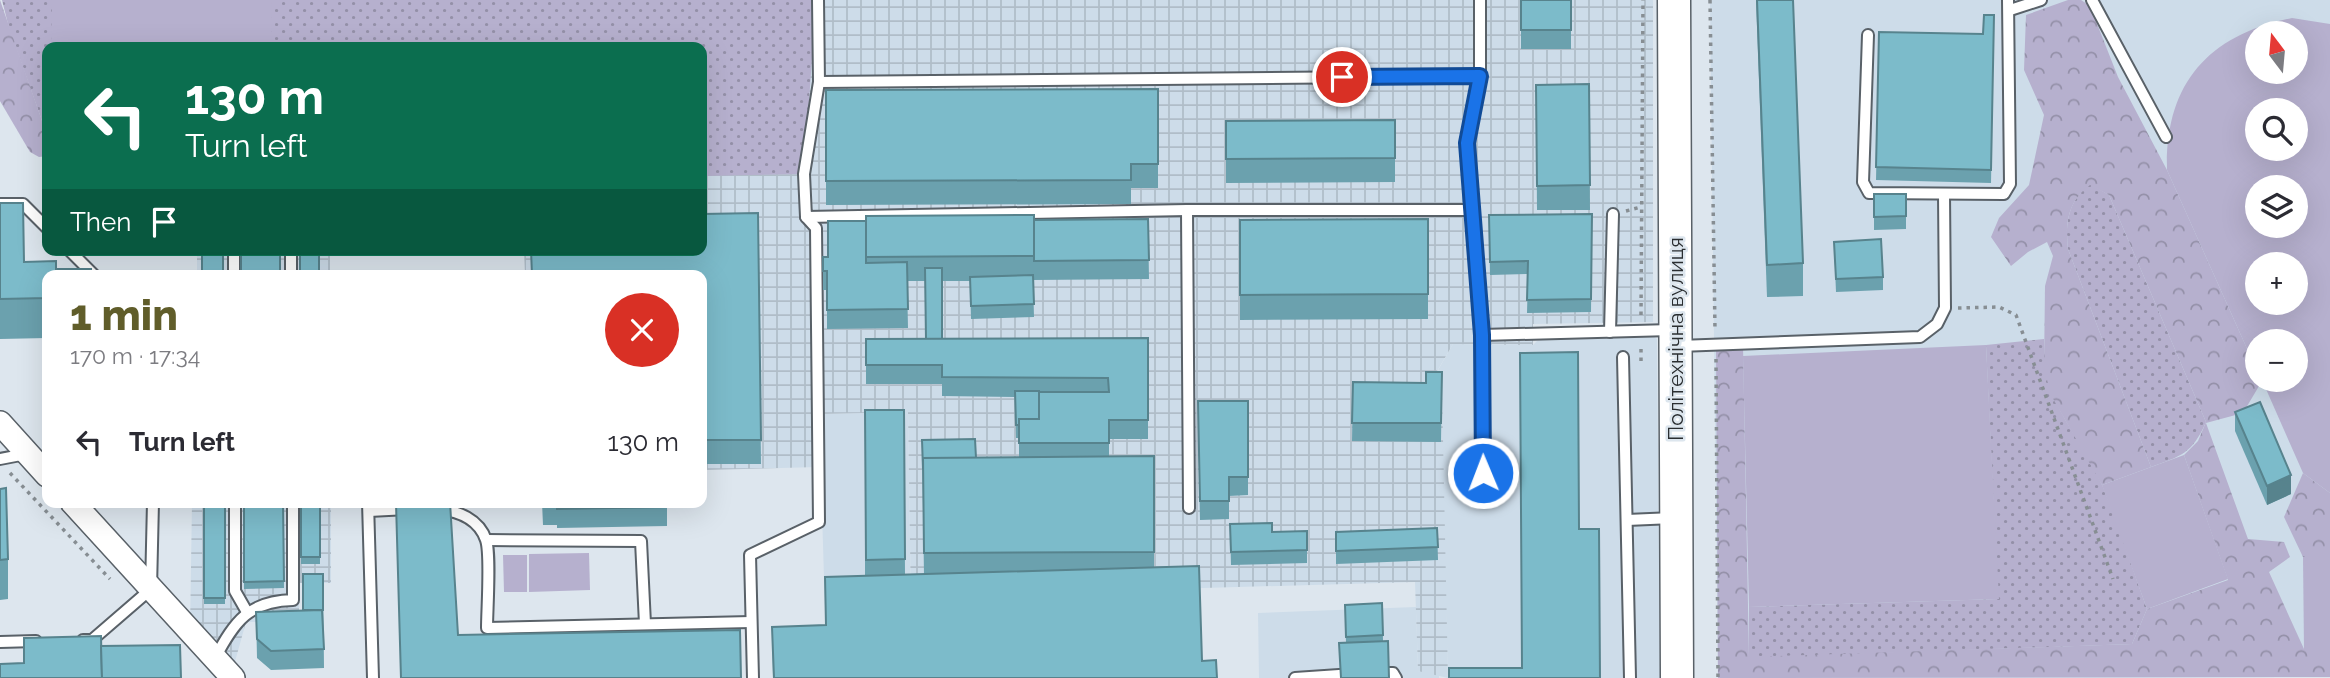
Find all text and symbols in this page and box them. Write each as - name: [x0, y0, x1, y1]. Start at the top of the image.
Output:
- north arrow: [2245, 21, 2308, 84]
- map controls: [2245, 21, 2308, 392]
- pin: [1312, 47, 1372, 107]
- icon: arrive: [1323, 58, 1361, 96]
- text: 130 m: [185, 68, 324, 125]
- icon: left: [70, 70, 161, 161]
- button: search: [2245, 98, 2308, 161]
- text: Turn left: [185, 127, 307, 164]
- button: layers: [2245, 175, 2308, 238]
- icon: arrive: [145, 203, 183, 241]
- text: Then: [70, 207, 131, 237]
- street label: Політехнічна вулиця: [1663, 237, 1688, 441]
- button: +: [2245, 252, 2308, 315]
- text: 1 min: [70, 291, 178, 340]
- button: close: [605, 293, 679, 367]
- button: −: [2245, 329, 2308, 392]
- text: 170 m · 17:34: [70, 342, 200, 369]
- icon: left: [70, 423, 108, 461]
- text: Turn left: [129, 427, 235, 457]
- text: 130 m: [608, 427, 679, 457]
- position arrow: [1446, 436, 1520, 510]

